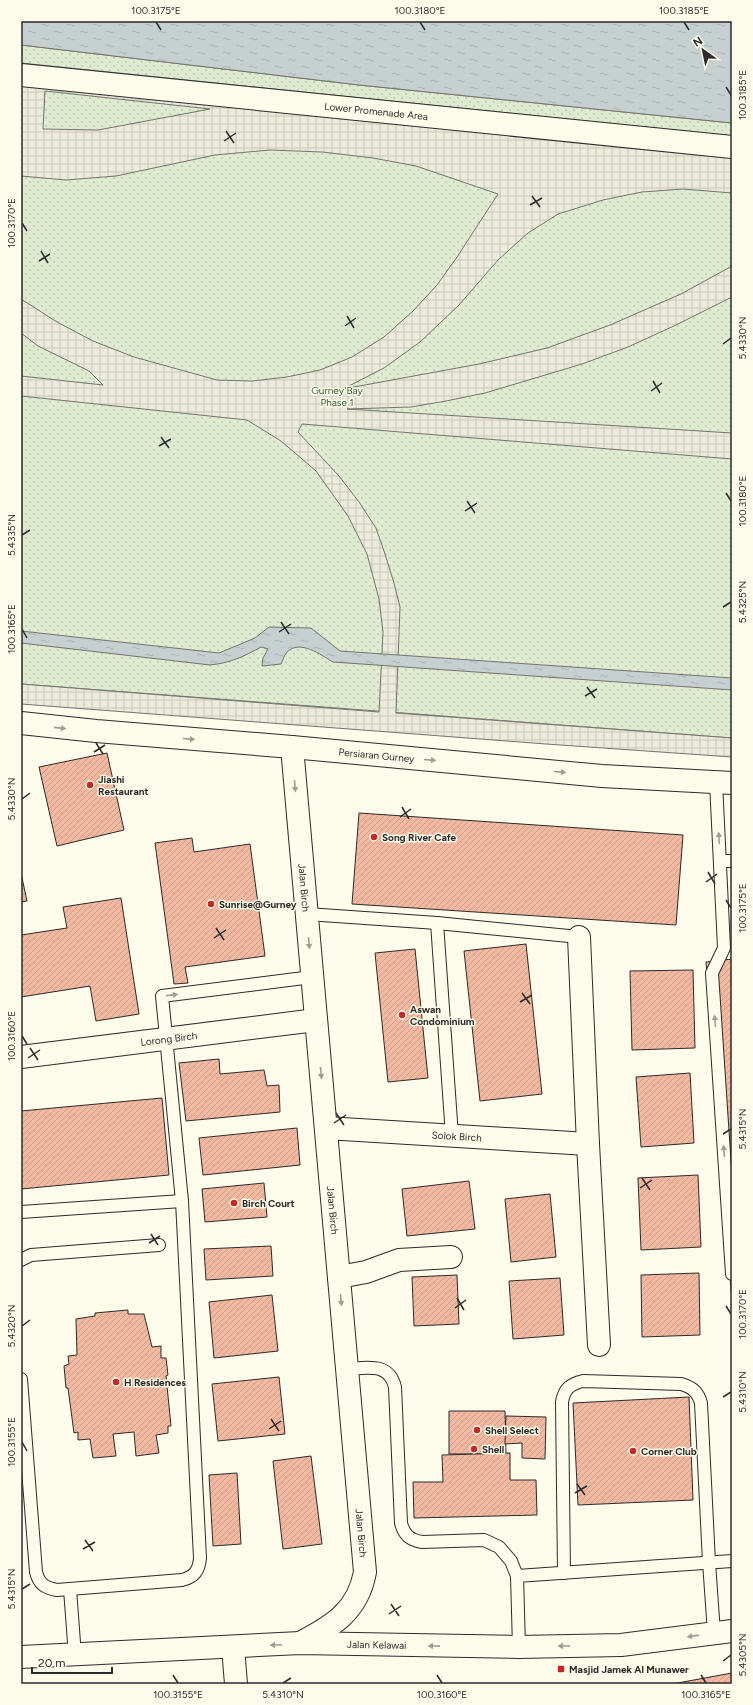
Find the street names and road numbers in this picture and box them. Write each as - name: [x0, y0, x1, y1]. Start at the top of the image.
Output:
- street label: Lower Promenade Area: [324, 99, 429, 123]
- street label: Persiaran Gurney: [338, 745, 416, 765]
- street label: Jalan Birch: [296, 863, 313, 913]
- street label: Lorong Birch: [140, 1028, 198, 1048]
- street label: Solok Birch: [431, 1128, 483, 1144]
- street label: Jalan Birch: [324, 1185, 342, 1235]
- street label: Jalan Birch: [353, 1508, 370, 1558]
- street label: Jalan Kelawai: [347, 1637, 407, 1651]

